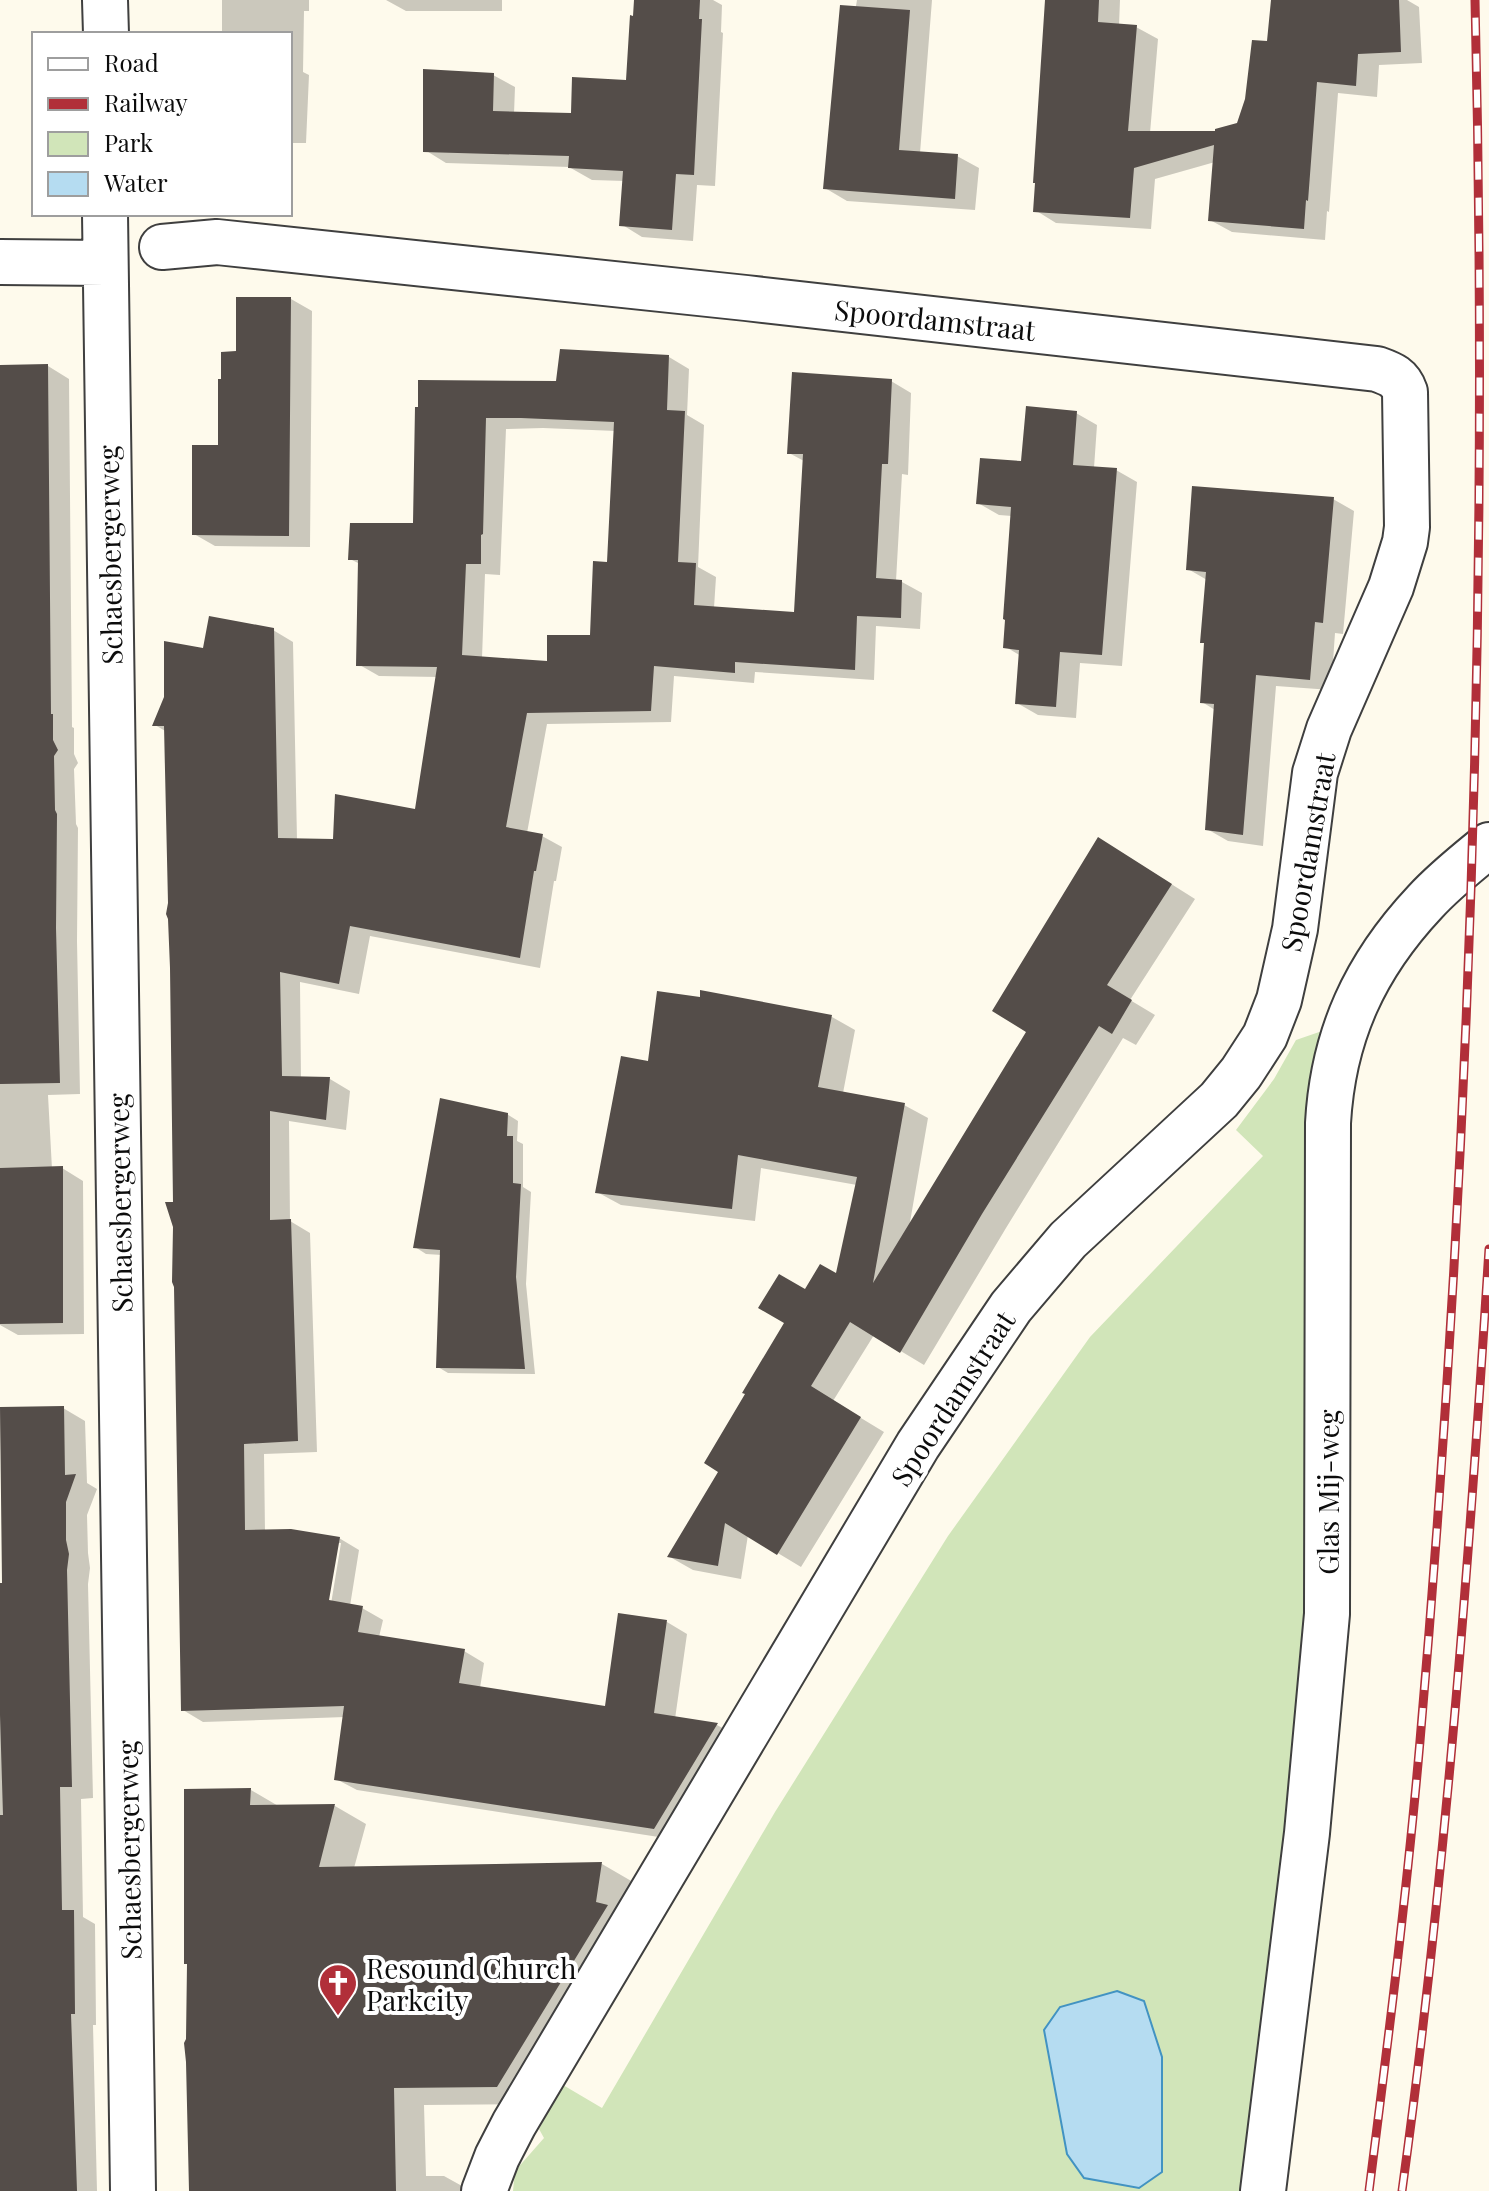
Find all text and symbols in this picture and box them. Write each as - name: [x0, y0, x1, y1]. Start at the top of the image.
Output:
- legend: [32, 32, 292, 216]
- text: Road: [104, 46, 159, 78]
- text: Railway: [104, 86, 188, 118]
- text: Park: [104, 126, 154, 158]
- text: Water: [103, 166, 168, 198]
- street label: Spoordamstraat: [833, 290, 1038, 348]
- street label: Schaesbergerweg: [89, 445, 129, 665]
- street label: Spoordamstraat: [1271, 748, 1343, 955]
- street label: Schaesbergerweg: [99, 1093, 139, 1313]
- street label: Spoordamstraat: [882, 1302, 1023, 1493]
- street label: Glas Mij-weg: [1309, 1409, 1346, 1575]
- street label: Schaesbergerweg: [108, 1740, 148, 1960]
- place label: Resound Church Parkcity: [366, 1949, 577, 2018]
- church icon: Resound Church Parkcity: [317, 1962, 359, 2017]

